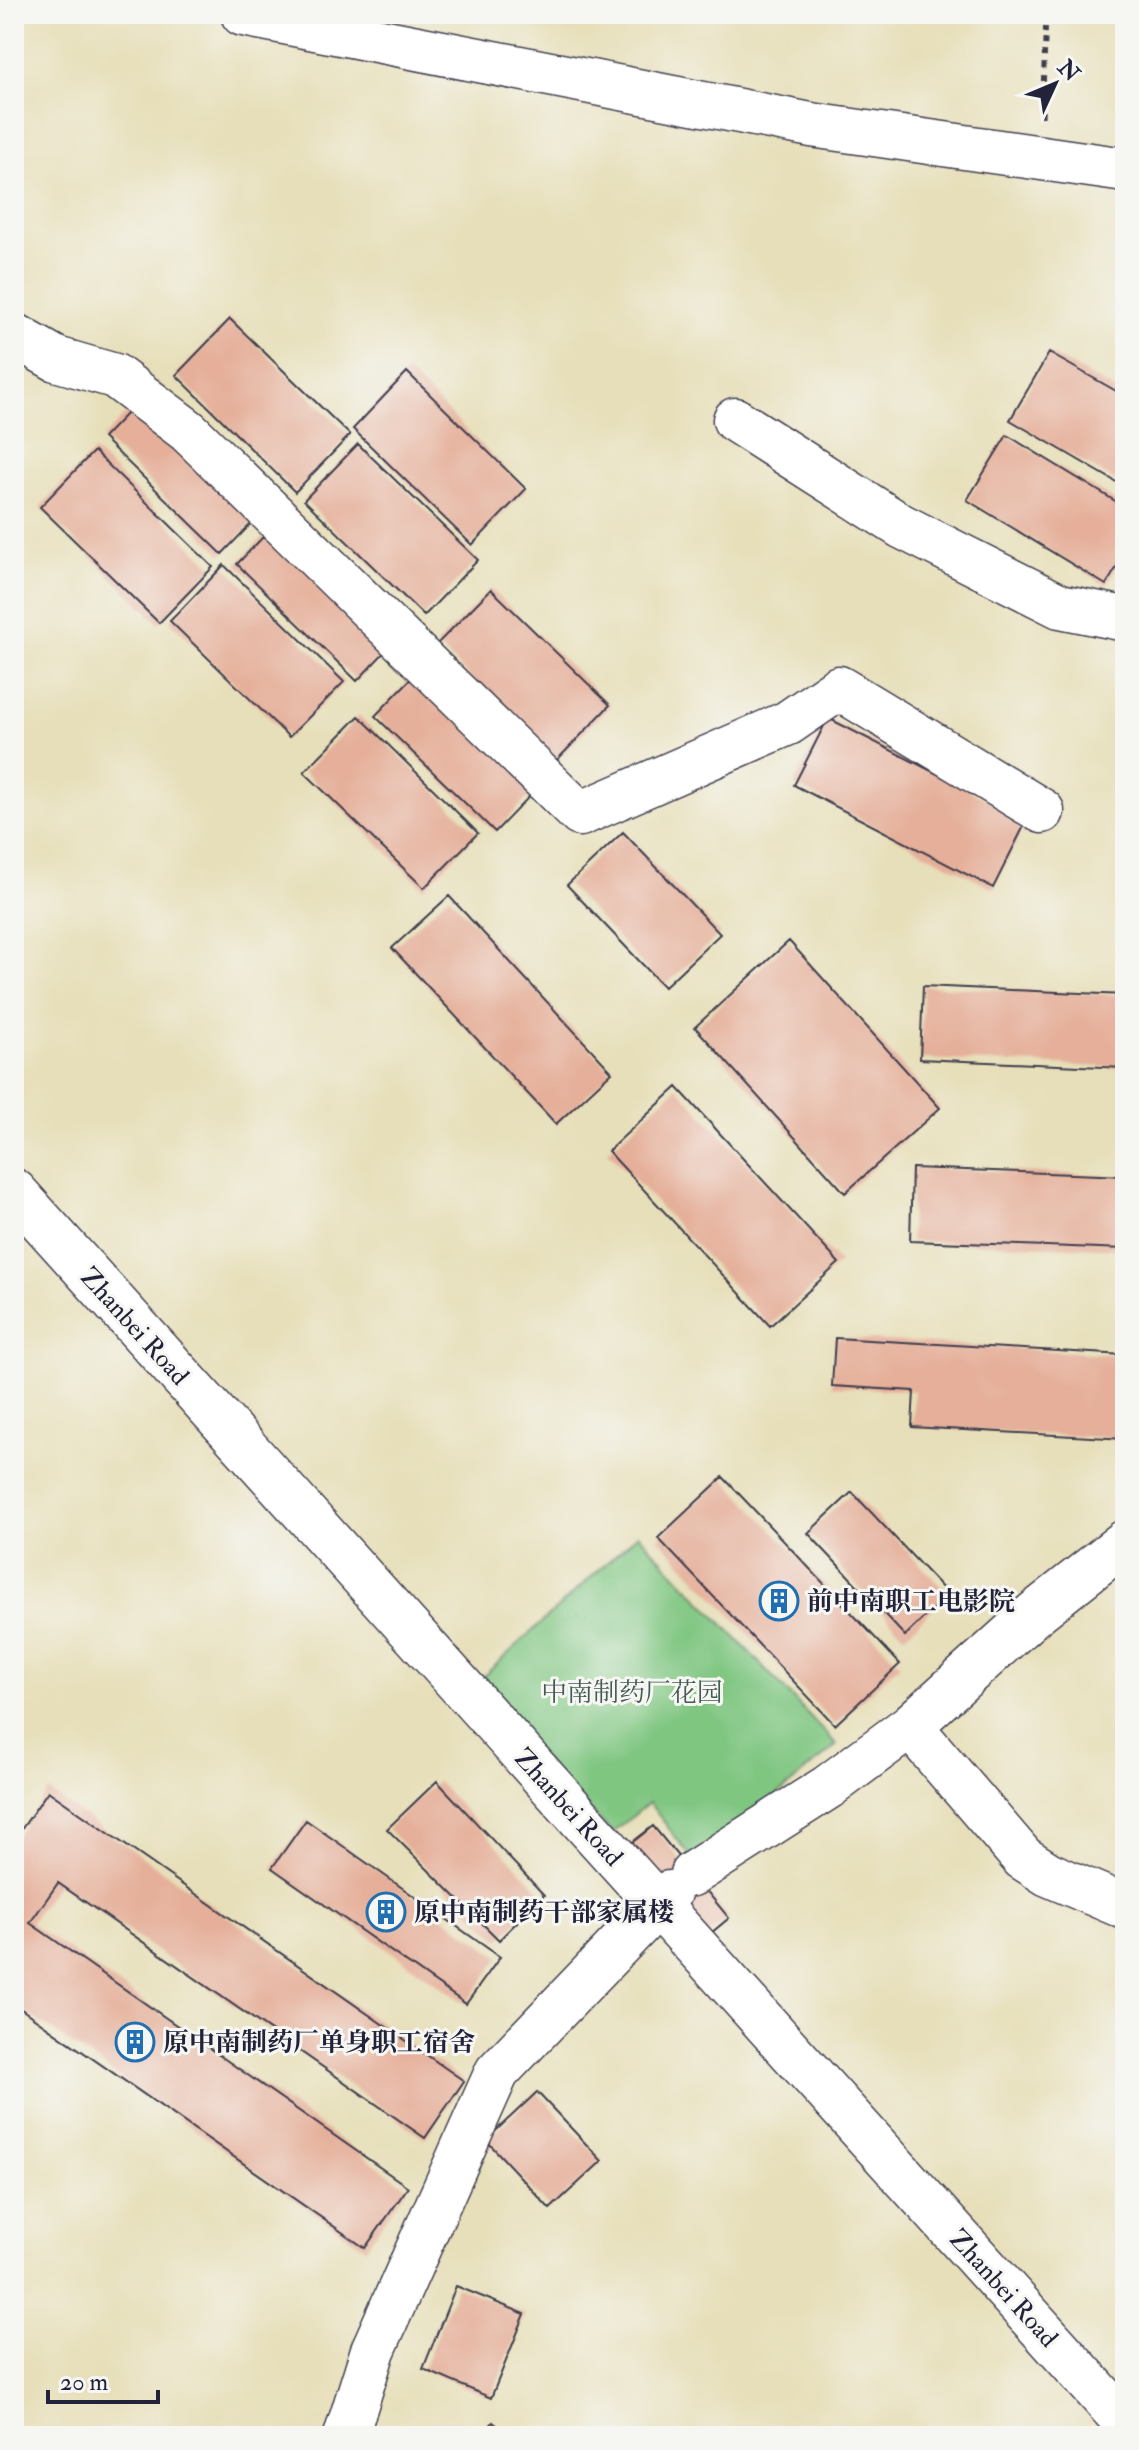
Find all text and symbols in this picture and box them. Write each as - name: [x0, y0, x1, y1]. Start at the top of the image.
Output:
- north arrow: [1015, 44, 1095, 124]
- text: N: [1051, 53, 1086, 88]
- street label: Zhanbei Road: [73, 1261, 196, 1392]
- building icon: 前中南职工电影院: [758, 1580, 800, 1622]
- place label: 前中南职工电影院: [807, 1586, 1015, 1618]
- park label: 中南制药厂花园: [541, 1677, 723, 1709]
- street label: Zhanbei Road: [507, 1742, 630, 1873]
- building icon: 原中南制药干部家属楼: [365, 1891, 407, 1933]
- place label: 原中南制药干部家属楼: [414, 1897, 674, 1929]
- building icon: 原中南制药厂单身职工宿舍: [114, 2021, 156, 2063]
- place label: 原中南制药厂单身职工宿舍: [163, 2027, 475, 2059]
- street label: Zhanbei Road: [942, 2223, 1065, 2354]
- scale bar: [48, 2354, 158, 2404]
- text: 20 m: [60, 2367, 109, 2398]

